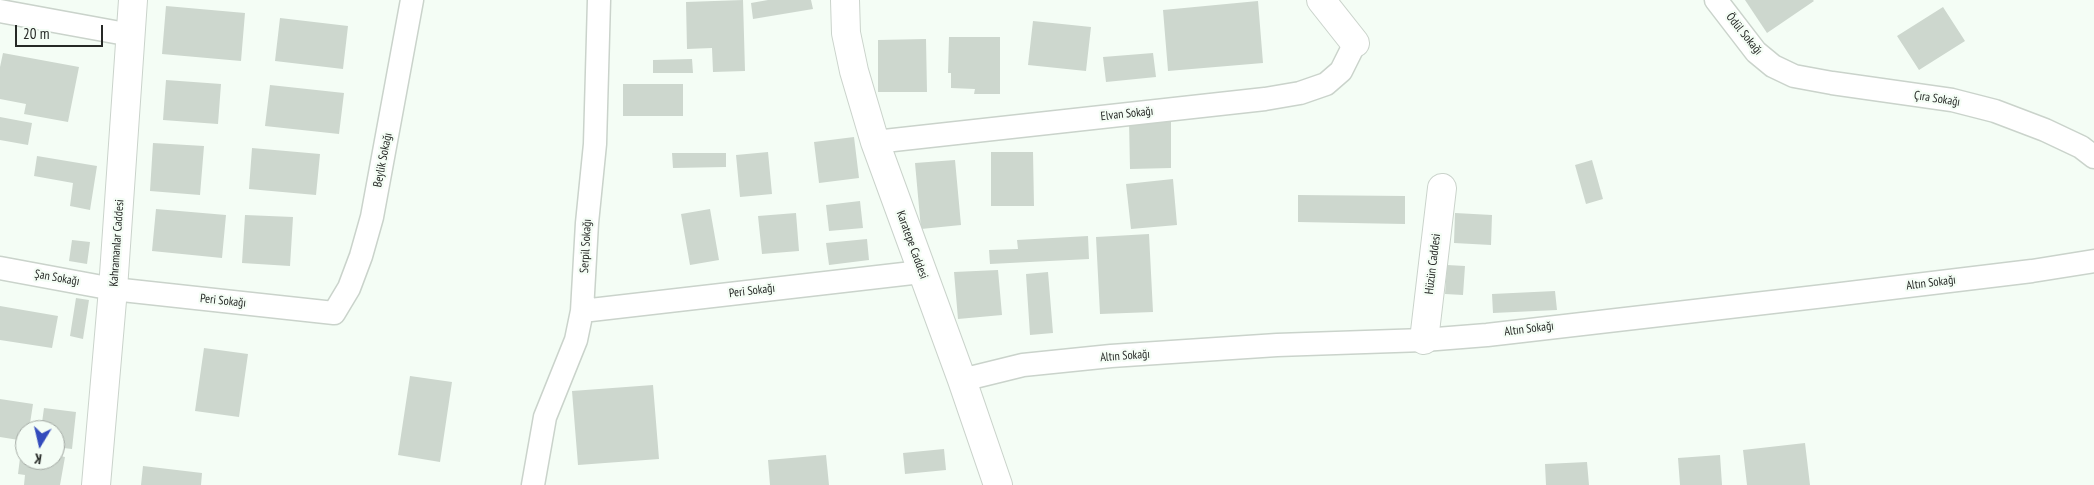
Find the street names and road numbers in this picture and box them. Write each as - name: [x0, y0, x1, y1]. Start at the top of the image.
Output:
- street label: Ödül Sokağı: [1723, 10, 1765, 58]
- street label: Çıra Sokağı: [1913, 88, 1961, 110]
- street label: Elvan Sokağı: [1100, 104, 1154, 124]
- street label: Beylik Sokağı: [371, 132, 395, 188]
- street label: Kahramanlar Caddesi: [107, 199, 127, 287]
- street label: Karatepe Caddesi: [893, 209, 931, 281]
- street label: Serpil Sokağı: [577, 219, 595, 273]
- street label: Hüzün Caddesi: [1422, 233, 1444, 295]
- street label: Şan Sokağı: [33, 267, 81, 289]
- street label: Altın Sokağı: [1905, 273, 1957, 293]
- street label: Peri Sokağı: [728, 281, 776, 301]
- street label: Peri Sokağı: [199, 291, 247, 311]
- street label: Altın Sokağı: [1503, 319, 1555, 339]
- street label: Altın Sokağı: [1100, 347, 1150, 365]

